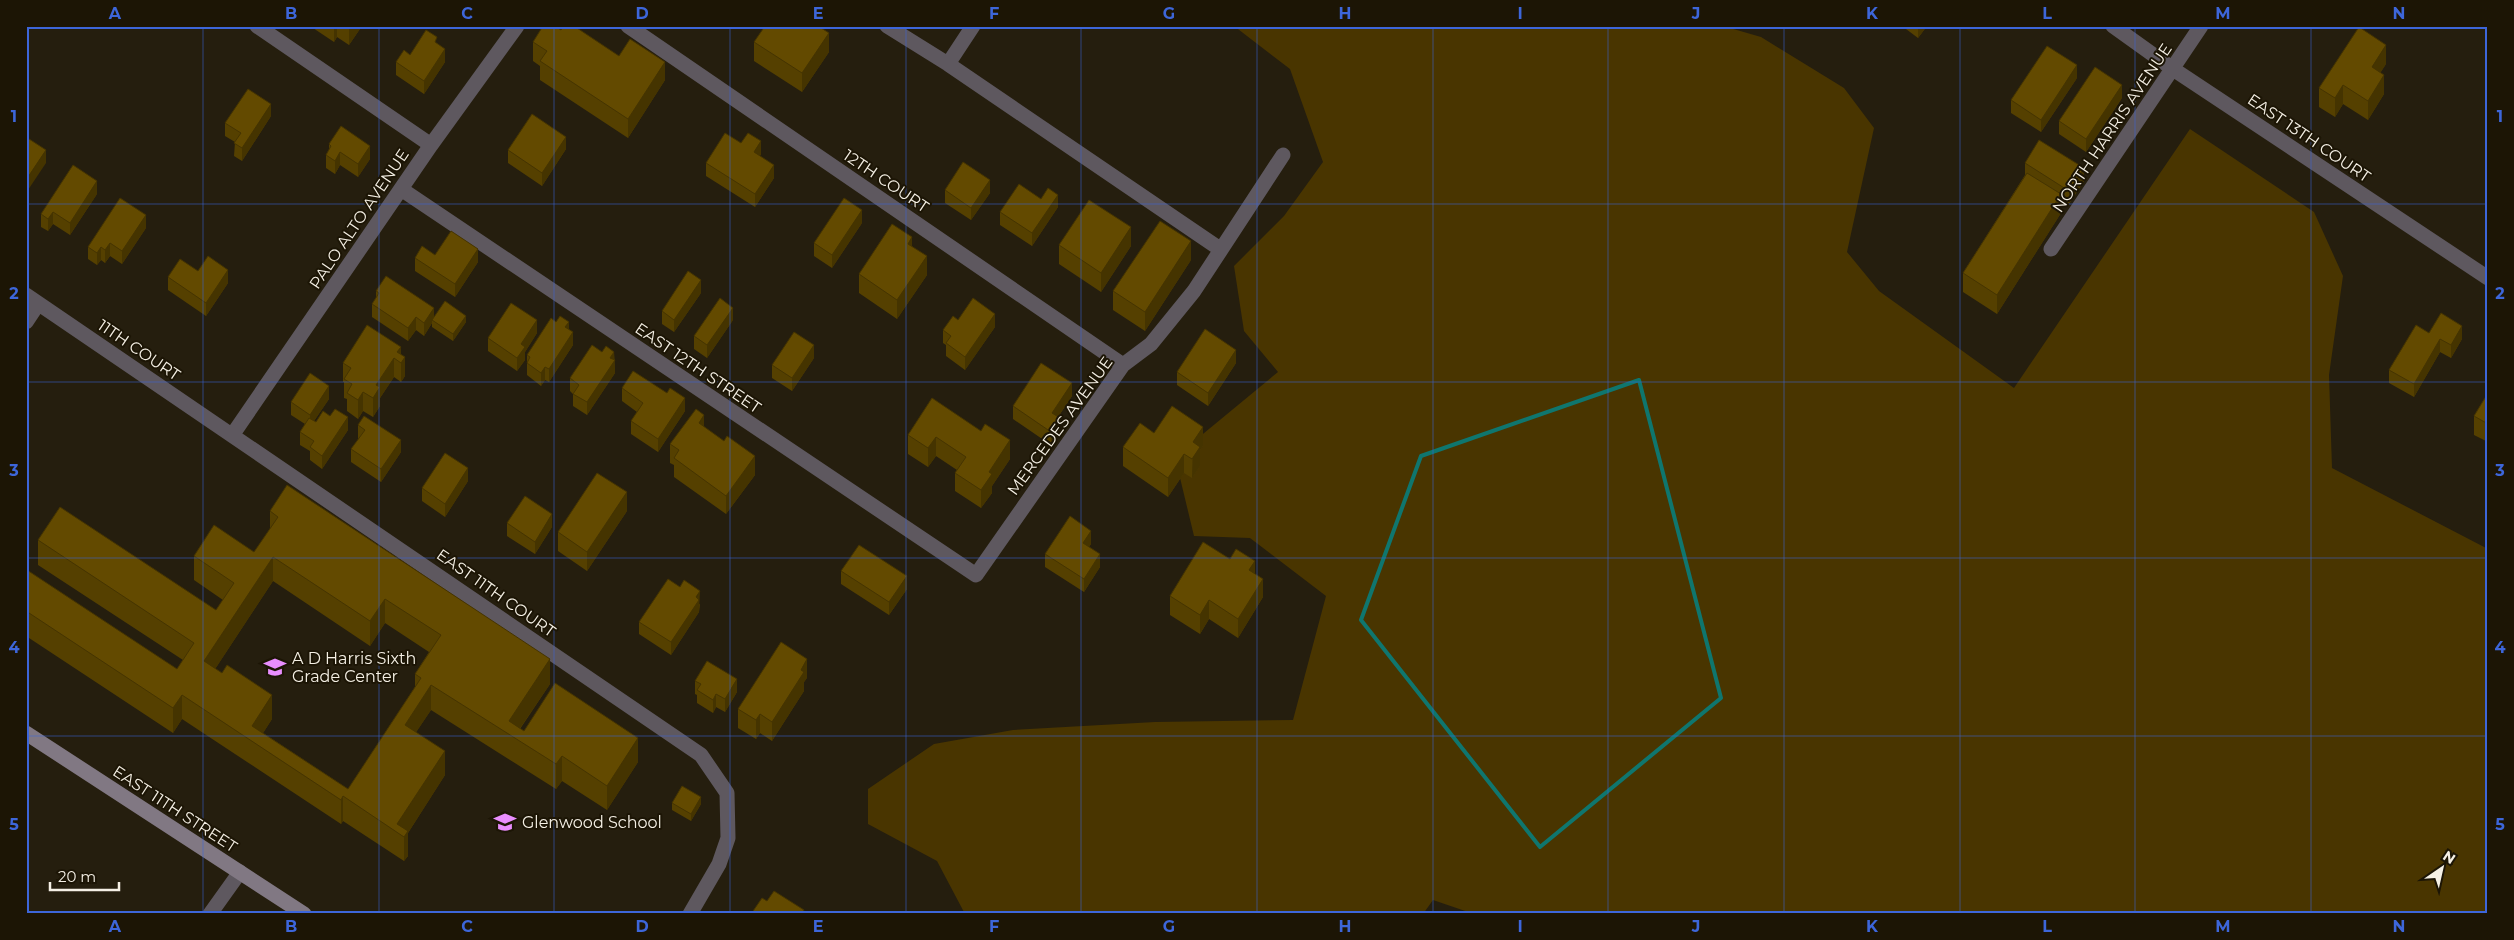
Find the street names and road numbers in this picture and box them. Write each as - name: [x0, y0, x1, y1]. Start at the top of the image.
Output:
- street label: NORTH HARRIS AVENUE: [2048, 40, 2176, 216]
- street label: EAST 13TH COURT: [2244, 90, 2375, 187]
- street label: PALO ALTO AVENUE: [305, 146, 413, 292]
- street label: 12TH COURT: [840, 146, 933, 217]
- street label: 11TH COURT: [94, 315, 185, 385]
- street label: EAST 12TH STREET: [632, 319, 765, 418]
- street label: MERCEDES AVENUE: [1003, 353, 1117, 499]
- street label: EAST 11TH COURT: [433, 545, 560, 642]
- street label: EAST 11TH STREET: [109, 762, 241, 857]

